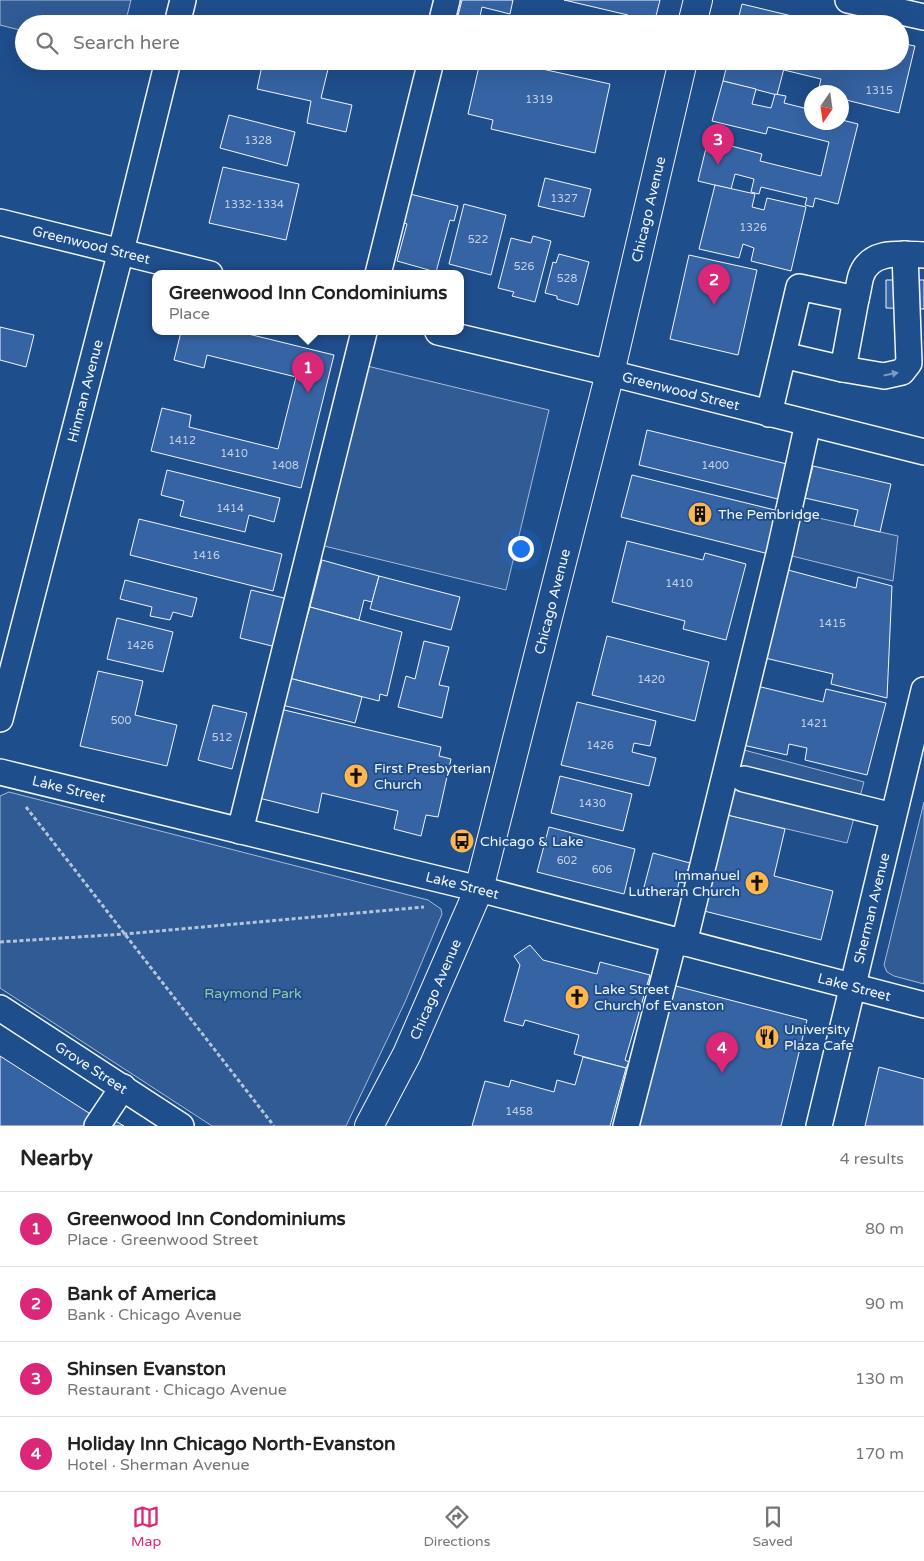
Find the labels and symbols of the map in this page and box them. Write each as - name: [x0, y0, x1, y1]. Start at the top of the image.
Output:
- house number: 1315: [865, 84, 893, 97]
- north arrow: [804, 85, 849, 130]
- house number: 1319: [525, 93, 553, 106]
- pin: 3: [702, 124, 734, 165]
- house number: 1328: [244, 134, 272, 147]
- street label: Chicago Avenue: [628, 155, 669, 264]
- house number: 1327: [550, 192, 578, 205]
- house number: 1332-1334: [224, 198, 284, 211]
- house number: 1326: [739, 221, 767, 234]
- street label: Greenwood Street: [31, 222, 152, 268]
- house number: 522: [468, 233, 488, 246]
- house number: 526: [514, 260, 534, 273]
- pin: 2: [698, 264, 730, 305]
- house number: 528: [557, 272, 577, 285]
- street label: Hinman Avenue: [64, 338, 107, 444]
- pin: 1: [292, 352, 324, 393]
- street label: Greenwood Street: [620, 368, 742, 414]
- one-way arrow: [883, 369, 899, 377]
- house number: 1412: [168, 434, 196, 447]
- house number: 1410: [220, 447, 248, 460]
- house number: 1408: [271, 459, 299, 472]
- house number: 1400: [701, 459, 729, 472]
- building icon: The Pembridge: [687, 501, 713, 527]
- house number: 1414: [216, 502, 244, 515]
- place label: The Pembridge: [718, 506, 820, 523]
- your location: [508, 536, 534, 562]
- street label: Chicago Avenue: [531, 547, 574, 656]
- house number: 1416: [192, 549, 220, 562]
- house number: 1410: [665, 577, 693, 590]
- house number: 1415: [818, 617, 846, 630]
- house number: 1426: [126, 639, 154, 652]
- house number: 1420: [637, 673, 665, 686]
- house number: 500: [111, 714, 131, 727]
- house number: 1421: [800, 717, 828, 730]
- house number: 512: [212, 731, 232, 744]
- house number: 1426: [586, 739, 614, 752]
- place label: First Presbyterian Church: [374, 760, 491, 793]
- church icon: First Presbyterian Church: [343, 763, 369, 789]
- street label: Lake Street: [30, 772, 108, 807]
- house number: 1430: [578, 797, 606, 810]
- bus stop icon: Chicago & Lake: [449, 828, 475, 854]
- place label: Chicago & Lake: [480, 833, 583, 850]
- street label: Sherman Avenue: [850, 851, 893, 965]
- house number: 602: [557, 854, 577, 867]
- house number: 606: [592, 863, 612, 876]
- place label: Immanuel Lutheran Church: [628, 867, 740, 900]
- street label: Lake Street: [424, 868, 501, 903]
- church icon: Immanuel Lutheran Church: [744, 870, 770, 896]
- street label: Chicago Avenue: [406, 936, 465, 1043]
- street label: Lake Street: [816, 970, 893, 1005]
- place label: Lake Street Church of Evanston: [594, 981, 724, 1014]
- church icon: Lake Street Church of Evanston: [564, 984, 590, 1010]
- park label: Raymond Park: [204, 985, 302, 1002]
- place label: University Plaza Cafe: [784, 1021, 854, 1054]
- restaurant icon: University Plaza Cafe: [754, 1024, 780, 1050]
- pin: 4: [706, 1032, 738, 1073]
- street label: Grove Street: [52, 1038, 131, 1098]
- house number: 1458: [505, 1105, 533, 1118]

